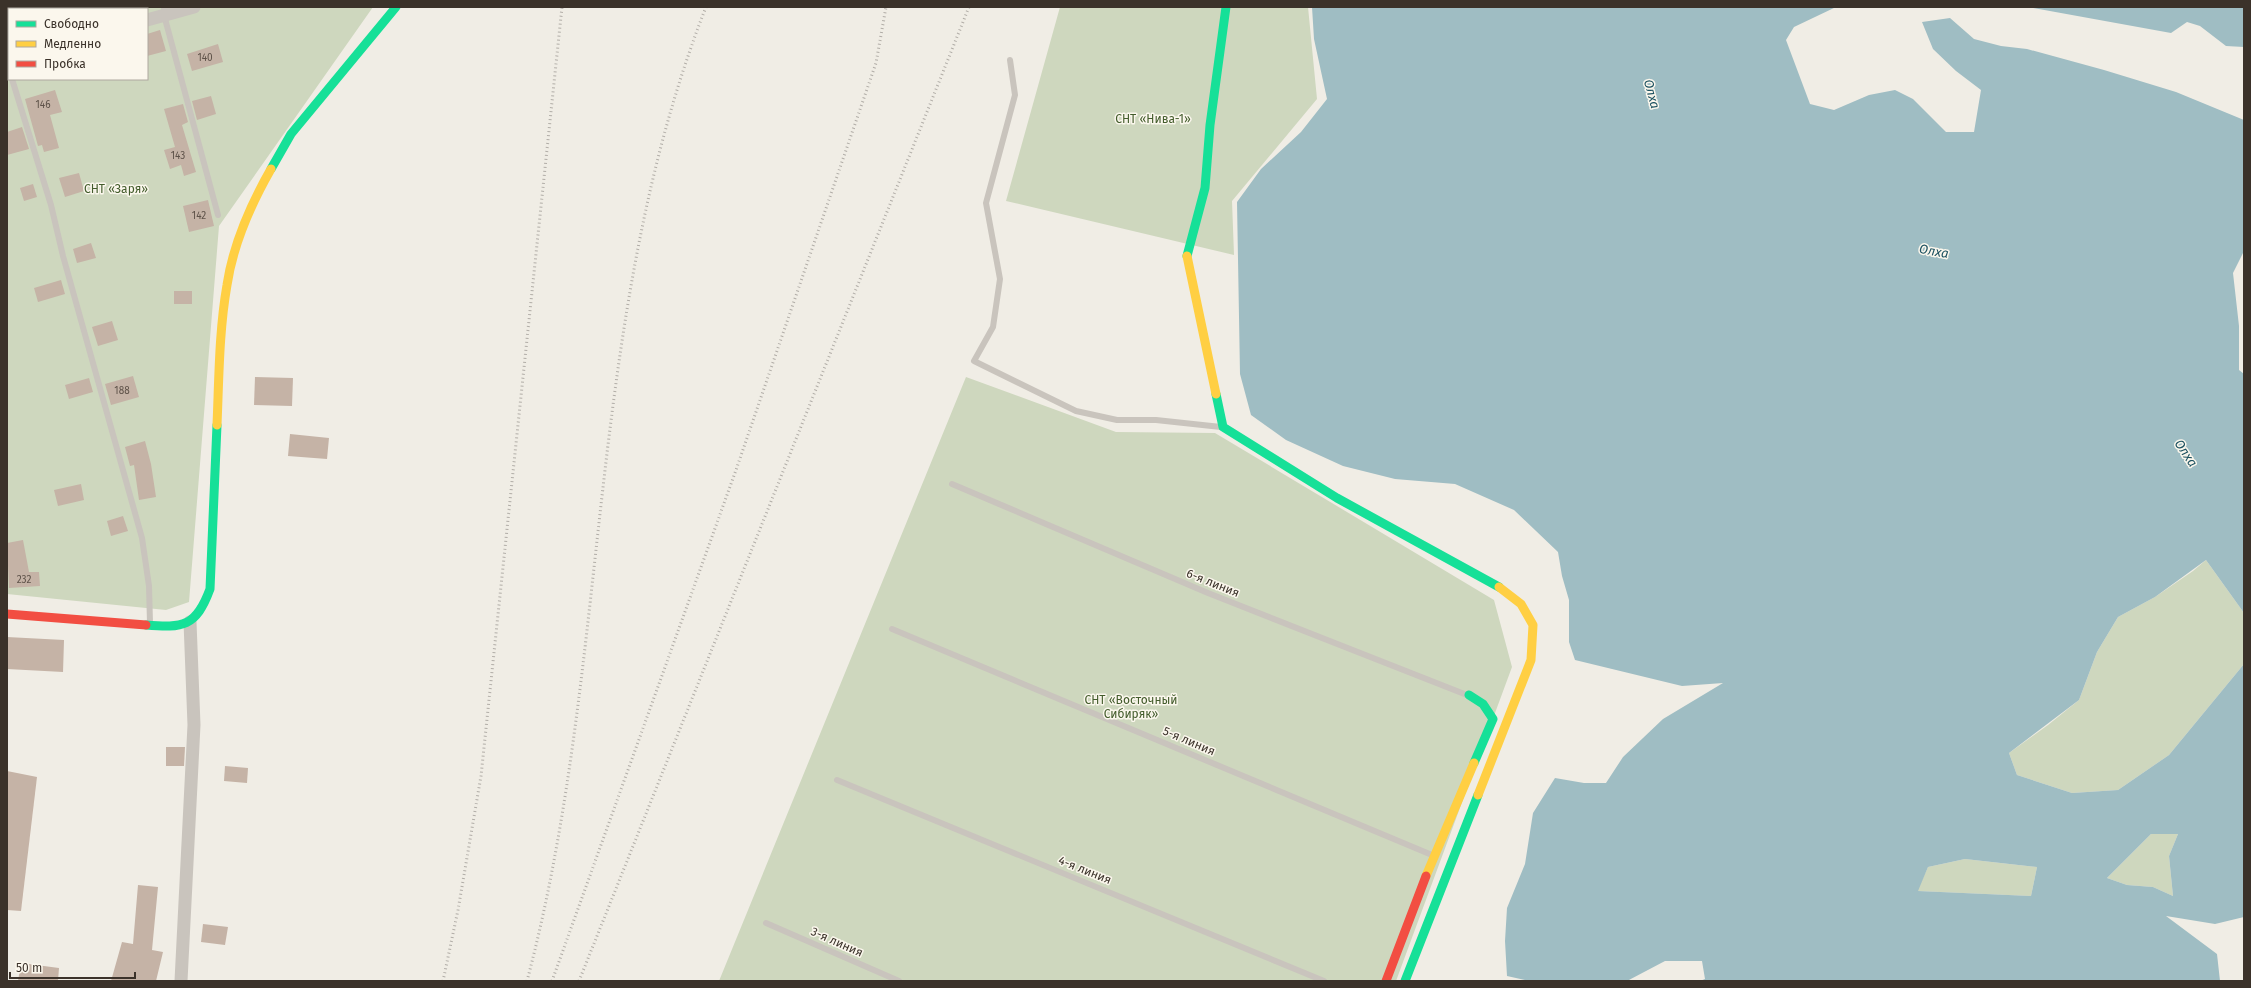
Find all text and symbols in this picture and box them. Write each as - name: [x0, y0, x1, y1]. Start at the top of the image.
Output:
- legend: [8, 8, 148, 80]
- text: Свободно: [44, 17, 99, 31]
- text: Медленно: [44, 37, 101, 51]
- house number: 140: [197, 52, 213, 64]
- text: Пробка: [44, 57, 86, 71]
- water label: Олха: [1641, 78, 1663, 110]
- house number: 146: [36, 99, 50, 111]
- park label: СНТ «Нива-1»: [1115, 112, 1191, 126]
- house number: 143: [171, 150, 185, 162]
- park label: СНТ «Заря»: [84, 182, 148, 196]
- house number: 142: [192, 210, 206, 222]
- water label: Олха: [1918, 241, 1950, 261]
- house number: 188: [114, 385, 130, 397]
- water label: Олха: [2171, 436, 2201, 470]
- street label: 6-я линия: [1184, 566, 1242, 600]
- house number: 232: [17, 574, 31, 586]
- park label: СНТ «Восточный Сибиряк»: [1084, 693, 1178, 721]
- street label: 5-я линия: [1161, 724, 1217, 758]
- street label: 4-я линия: [1056, 853, 1114, 887]
- street label: 3-я линия: [809, 924, 865, 960]
- scale bar: [10, 954, 135, 980]
- text: 50 m: [16, 961, 42, 975]

